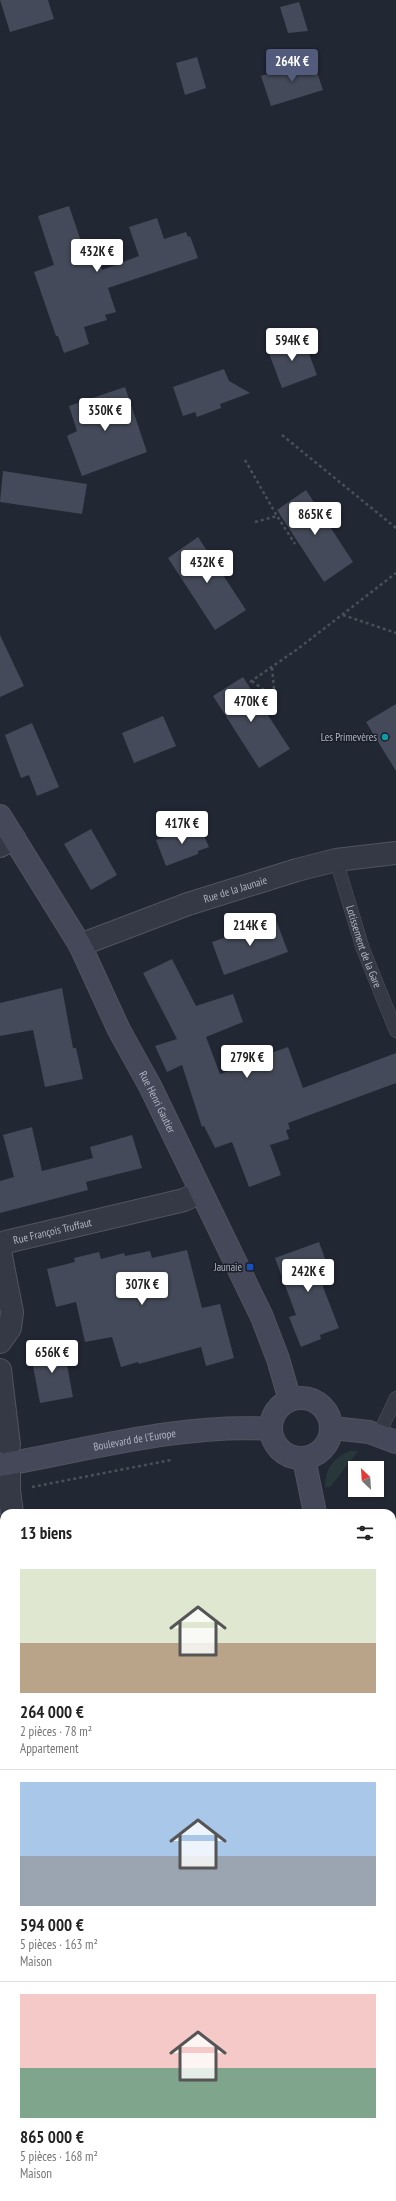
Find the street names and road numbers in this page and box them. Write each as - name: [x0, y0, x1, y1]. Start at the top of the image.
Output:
- street label: Rue de la Jaunaie: [202, 873, 269, 906]
- street label: Lotissement de la Gare: [343, 904, 385, 990]
- street label: Rue Henri Gautier: [136, 1069, 179, 1135]
- street label: Rue François Truffaut: [12, 1215, 93, 1247]
- street label: Boulevard de l'Europe: [92, 1426, 177, 1454]

